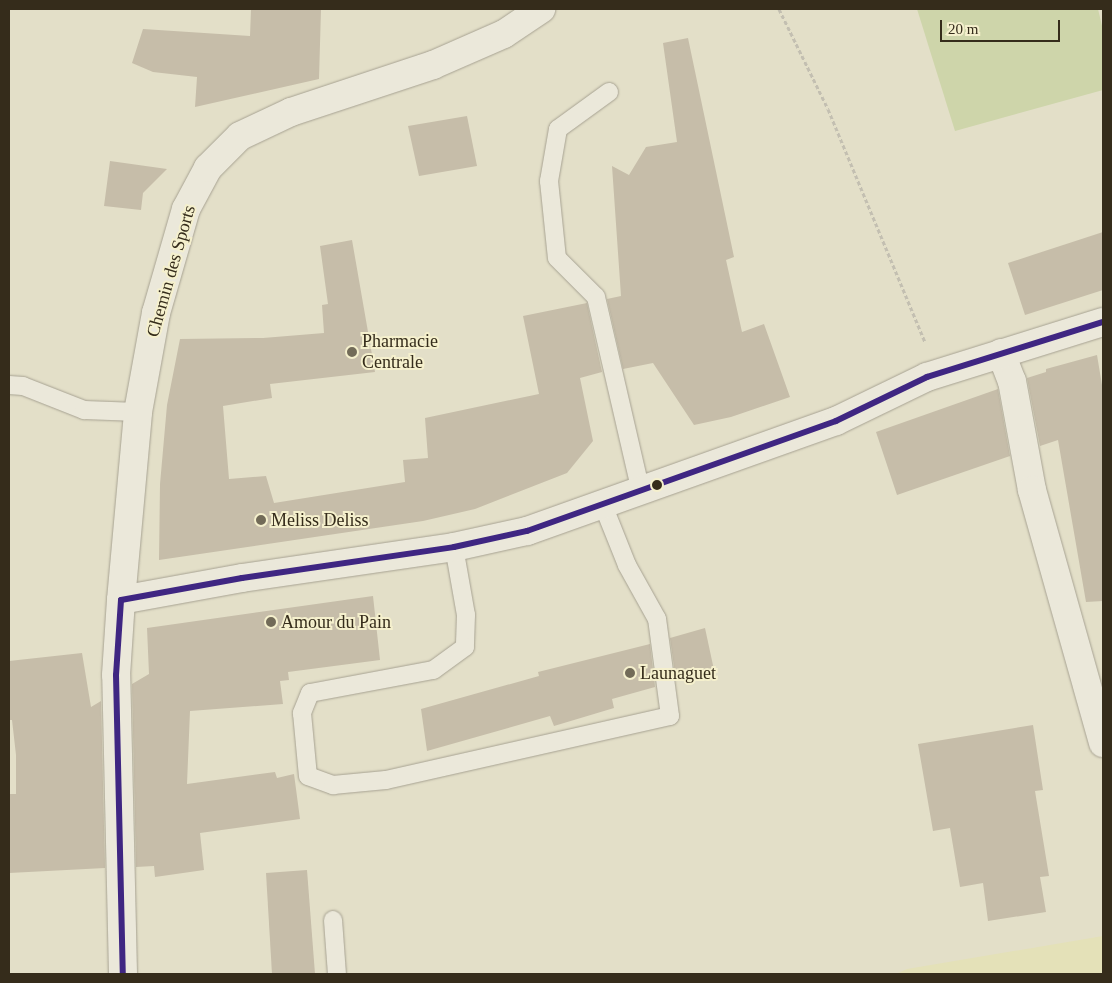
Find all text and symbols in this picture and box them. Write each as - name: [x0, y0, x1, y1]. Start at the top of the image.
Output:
- scale bar: [942, 10, 1062, 42]
- text: 20 m: [948, 21, 978, 37]
- street label: Chemin des Sports: [142, 203, 200, 339]
- place label: Pharmacie Centrale: [362, 331, 438, 374]
- marker: Pharmacie Centrale: [346, 346, 358, 358]
- unlabelled marker: [652, 480, 662, 490]
- place label: Meliss Deliss: [271, 509, 369, 531]
- marker: Meliss Deliss: [255, 514, 267, 526]
- place label: Amour du Pain: [281, 611, 391, 633]
- marker: Amour du Pain: [265, 616, 277, 628]
- place label: Launaguet: [640, 662, 716, 684]
- marker: Launaguet: [624, 667, 636, 679]

